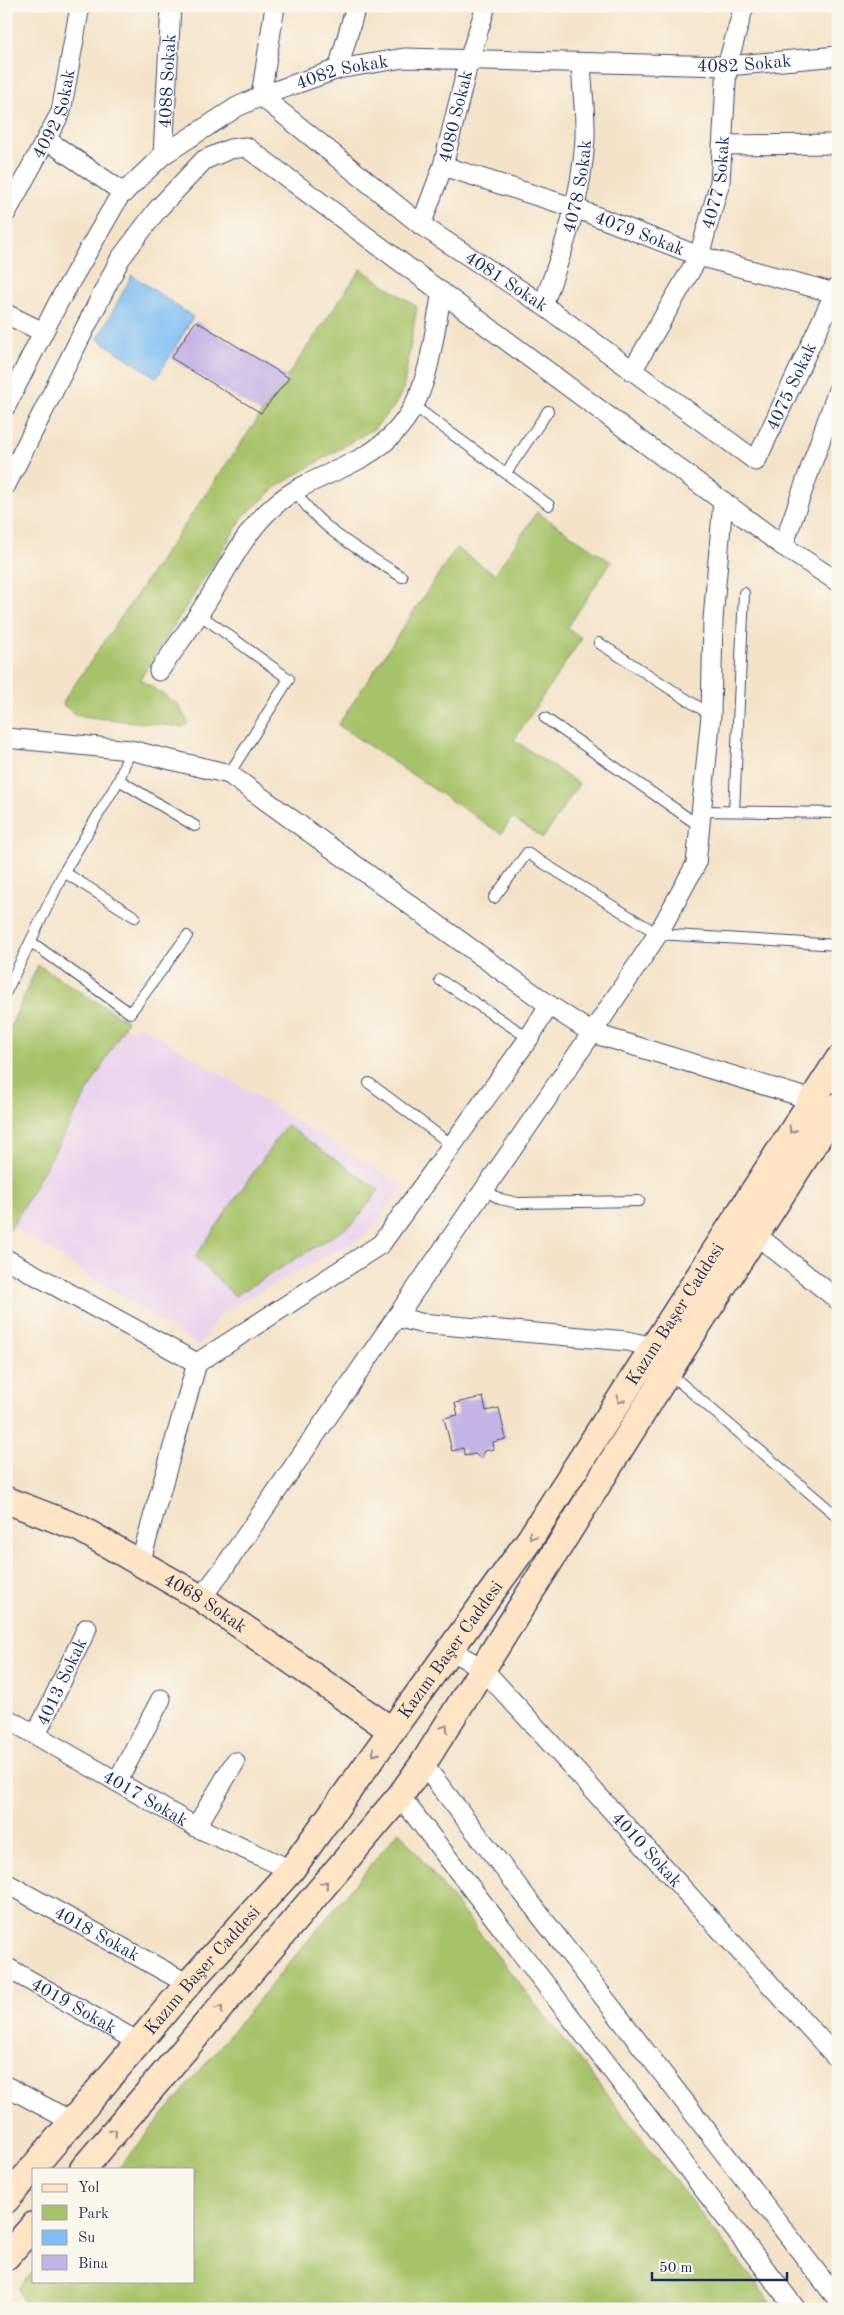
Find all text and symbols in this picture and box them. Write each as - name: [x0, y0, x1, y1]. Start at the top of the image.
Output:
- street label: 4088 Sokak: [156, 33, 179, 129]
- street label: 4082 Sokak: [697, 52, 792, 76]
- street label: 4082 Sokak: [294, 53, 390, 93]
- street label: 4092 Sokak: [29, 68, 78, 162]
- street label: 4080 Sokak: [436, 69, 476, 165]
- street label: 4077 Sokak: [699, 135, 733, 231]
- street label: 4078 Sokak: [560, 139, 595, 235]
- street label: 4079 Sokak: [592, 209, 687, 259]
- street label: 4081 Sokak: [462, 249, 551, 315]
- street label: 4075 Sokak: [764, 340, 820, 433]
- one-way arrow: [789, 1125, 799, 1134]
- street label: Kazım Başer Caddesi: [623, 1240, 728, 1389]
- one-way arrow: [616, 1394, 626, 1403]
- one-way arrow: [529, 1531, 538, 1540]
- street label: 4068 Sokak: [160, 1571, 249, 1637]
- street label: Kazım Başer Caddesi: [395, 1578, 507, 1722]
- street label: 4013 Sokak: [34, 1636, 91, 1729]
- one-way arrow: [439, 1725, 449, 1734]
- one-way arrow: [372, 1747, 381, 1757]
- street label: 4017 Sokak: [100, 1768, 191, 1830]
- street label: 4010 Sokak: [608, 1809, 685, 1891]
- one-way arrow: [320, 1881, 329, 1890]
- street label: Kazım Başer Caddesi: [141, 1903, 264, 2039]
- street label: 4018 Sokak: [51, 1904, 142, 1965]
- street label: 4019 Sokak: [28, 1975, 119, 2038]
- one-way arrow: [215, 2005, 224, 2014]
- one-way arrow: [109, 2129, 117, 2138]
- legend: [32, 2168, 195, 2282]
- text: Yol: [78, 2181, 99, 2196]
- text: Park: [78, 2207, 109, 2222]
- text: Su: [78, 2231, 95, 2246]
- scale bar: [652, 2250, 786, 2282]
- text: Bina: [78, 2257, 109, 2272]
- text: 50 m: [659, 2261, 693, 2276]

